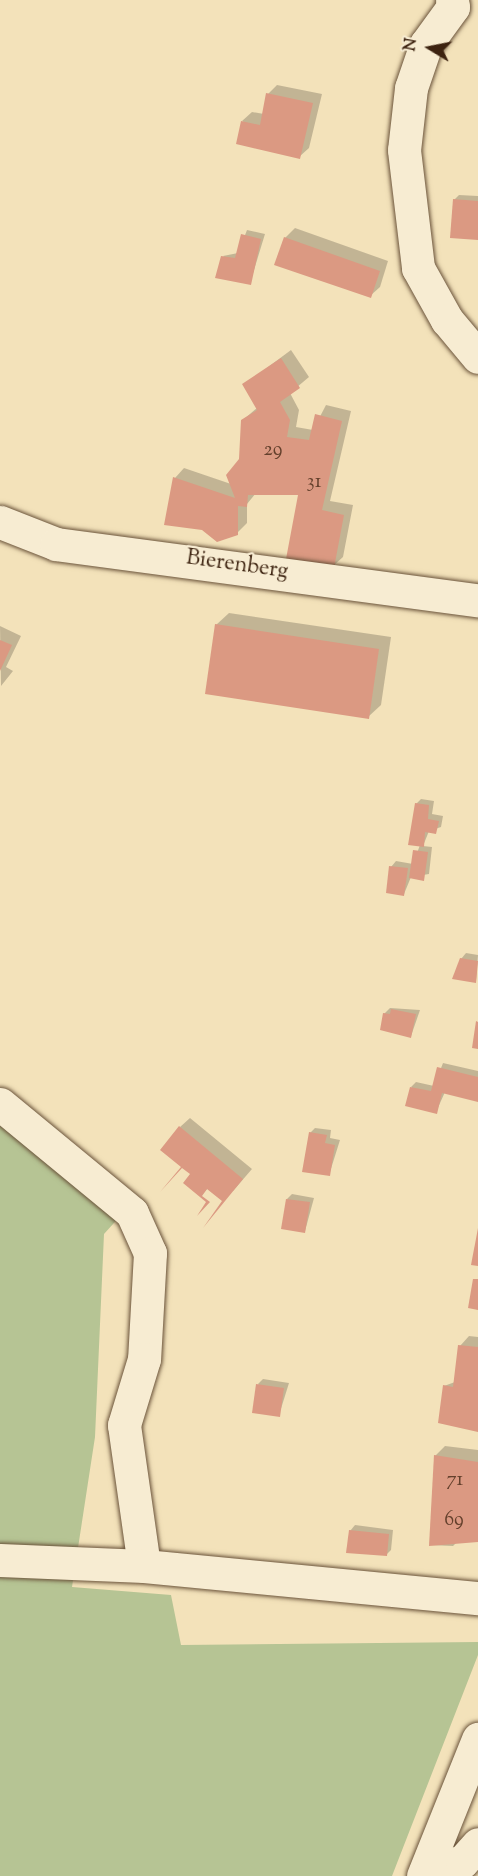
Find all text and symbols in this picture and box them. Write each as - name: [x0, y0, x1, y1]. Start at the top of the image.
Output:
- north arrow: [400, 18, 460, 78]
- text: N: [399, 36, 424, 53]
- house number: 29: [263, 438, 283, 462]
- house number: 31: [307, 470, 321, 494]
- street label: Bierenberg: [184, 546, 290, 586]
- house number: 71: [447, 1468, 463, 1492]
- house number: 69: [444, 1508, 464, 1532]

